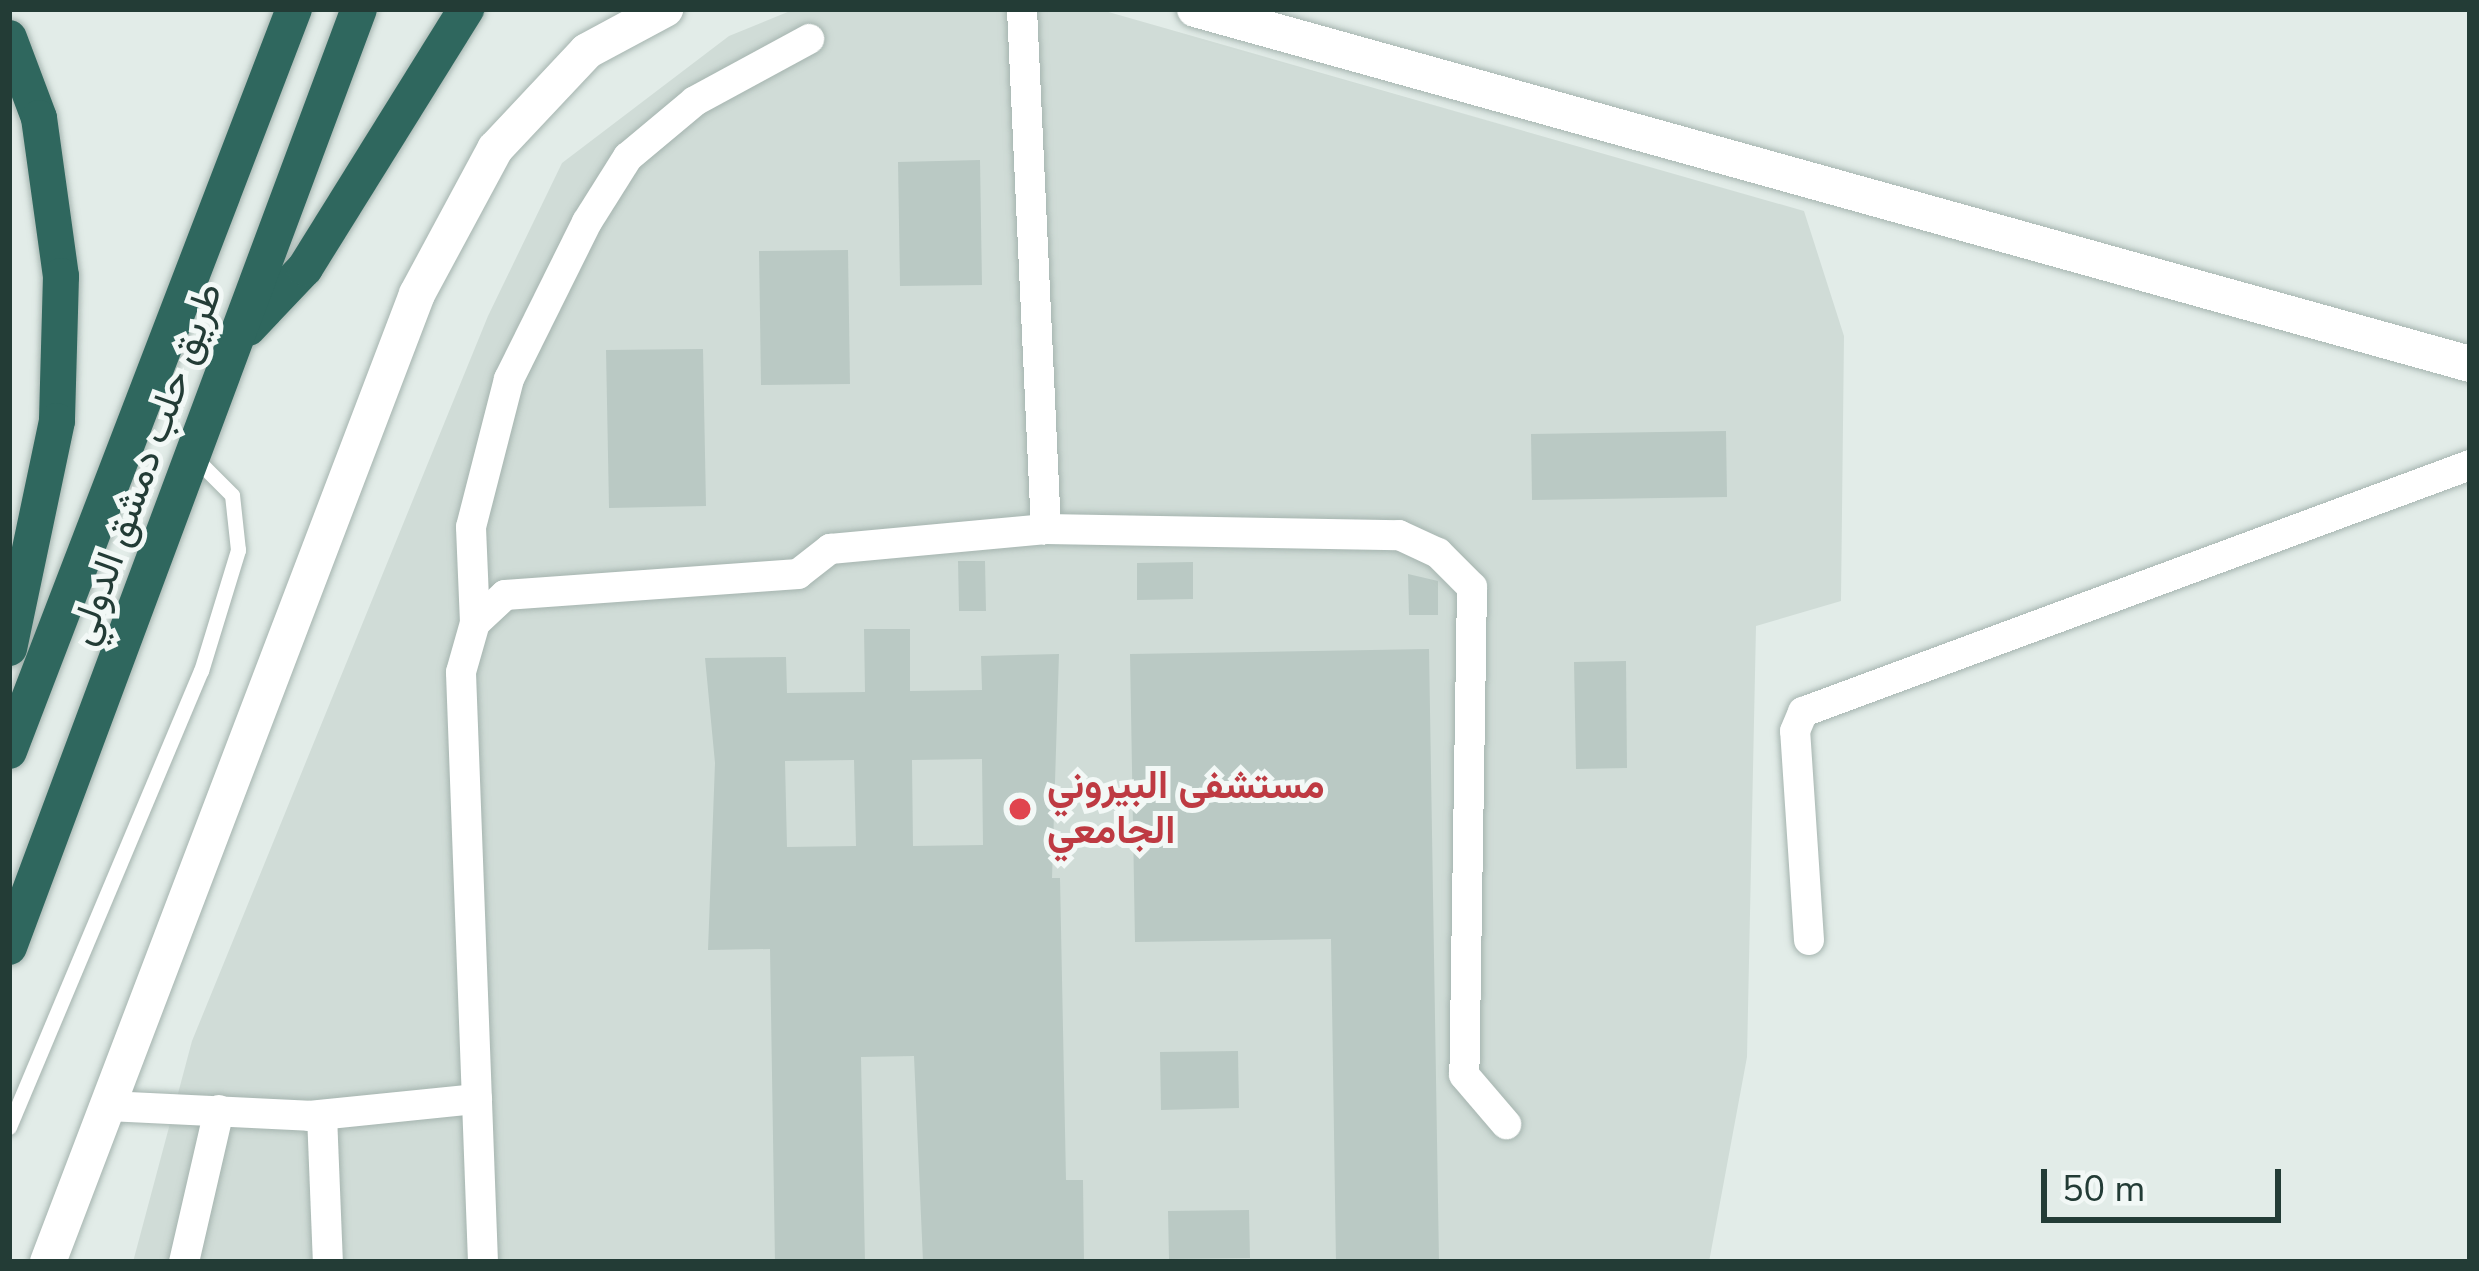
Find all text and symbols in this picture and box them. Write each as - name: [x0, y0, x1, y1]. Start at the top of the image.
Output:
- street label: طريق حلب دمشق الدولي: [59, 277, 233, 651]
- place label: مستشفى البيروني الجامعي: [1047, 764, 1325, 855]
- marker: مستشفى البيروني الجامعي: [1004, 793, 1036, 825]
- scale bar: [2047, 1145, 2287, 1219]
- text: 50 m: [2062, 1165, 2145, 1214]

